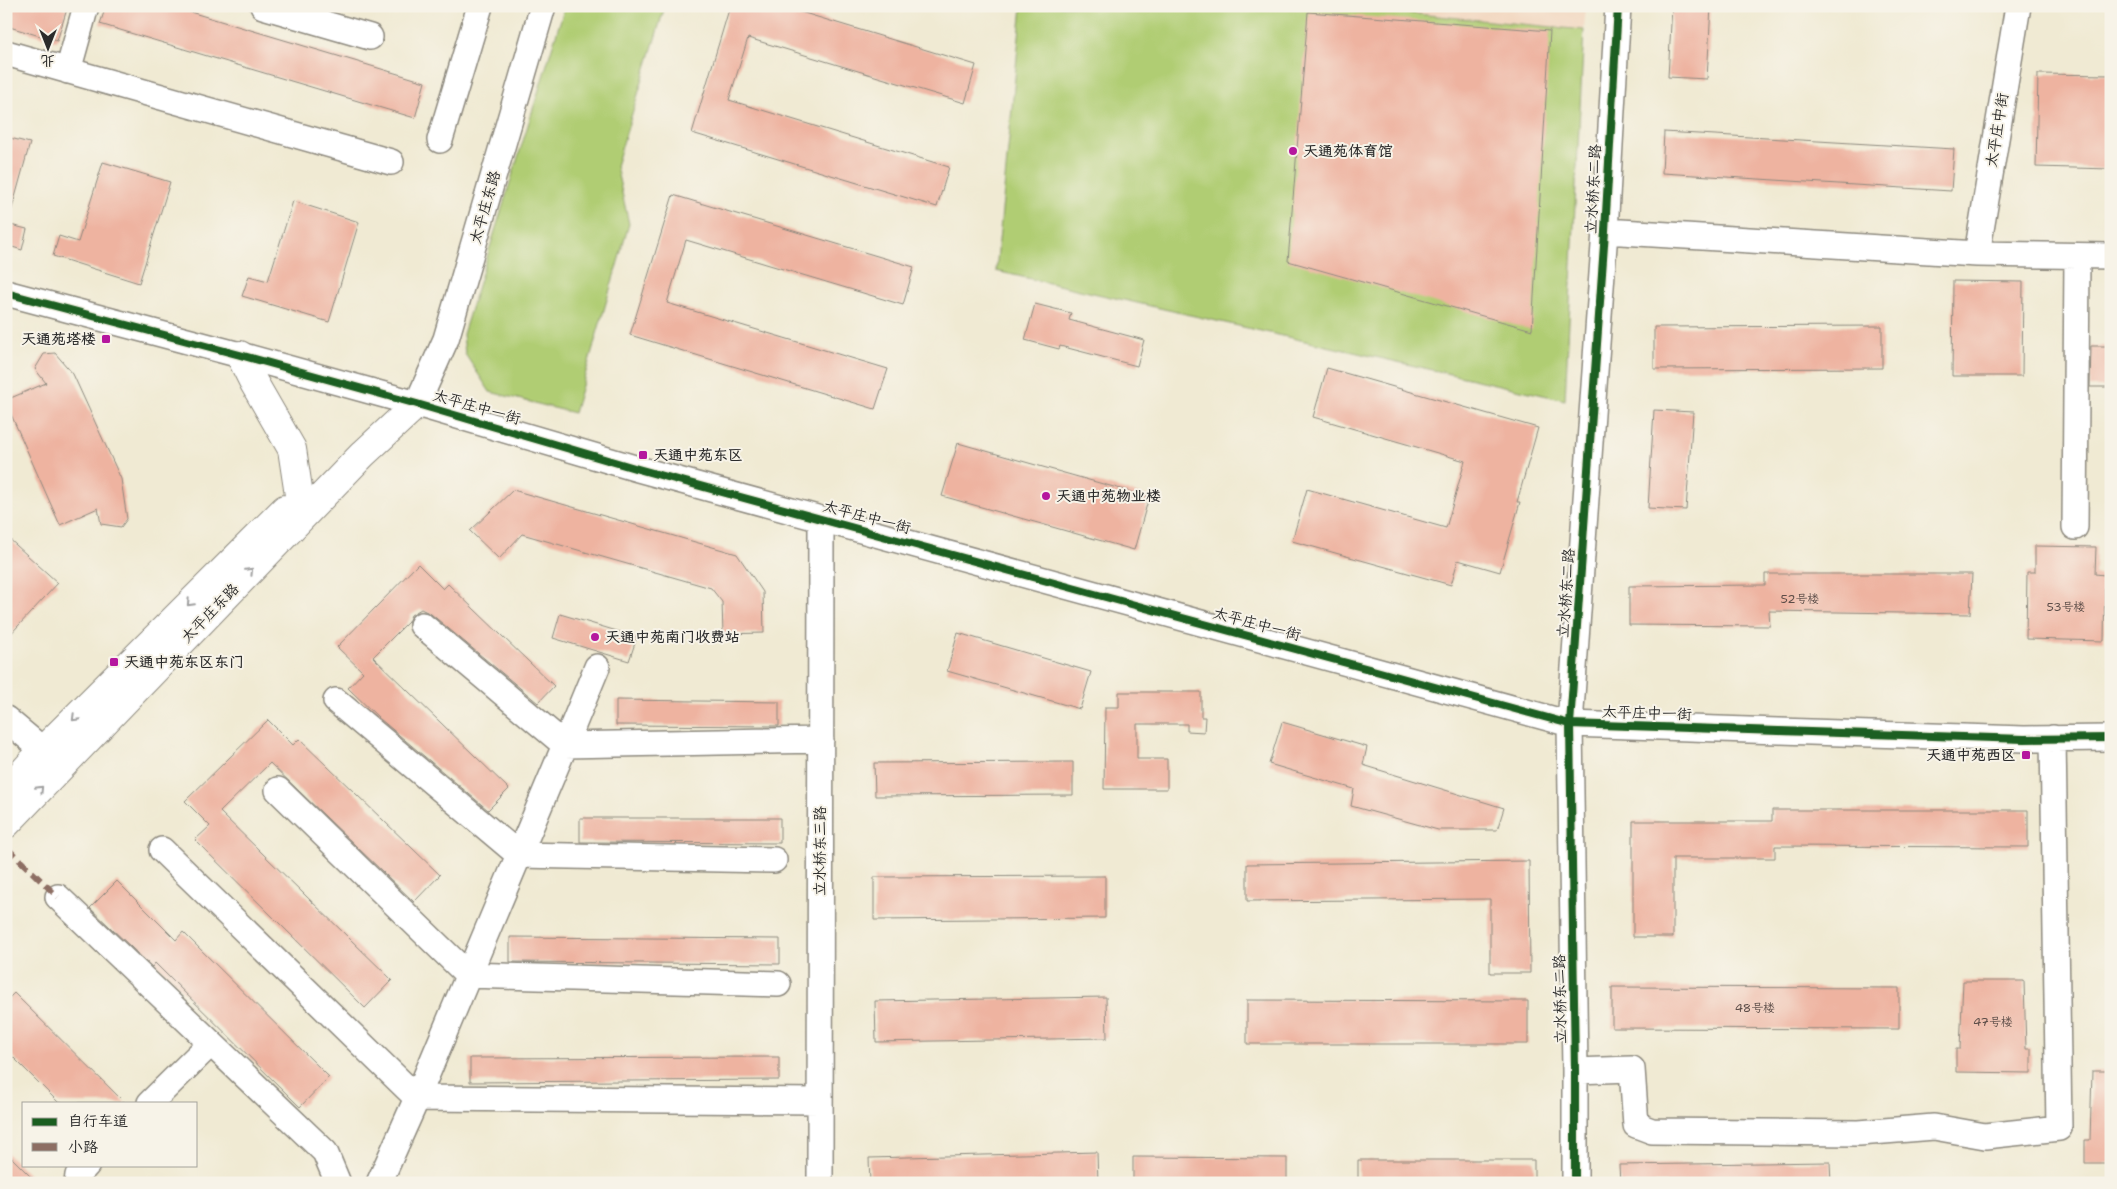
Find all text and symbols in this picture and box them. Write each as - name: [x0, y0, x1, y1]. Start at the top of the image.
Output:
- north arrow: [22, 22, 72, 72]
- text: 北: [41, 52, 55, 70]
- street label: 太平庄中街: [1981, 91, 2013, 169]
- place label: 天通苑体育馆: [1303, 141, 1393, 161]
- street label: 立水桥东二路: [1581, 144, 1605, 234]
- marker: 天通苑体育馆: [1287, 145, 1299, 157]
- street label: 太平庄东路: [465, 168, 505, 246]
- place label: 天通苑塔楼: [21, 329, 96, 349]
- marker: 天通苑塔楼: [100, 333, 112, 345]
- street label: 太平庄中一街: [431, 385, 523, 429]
- place label: 天通中苑东区: [653, 445, 743, 465]
- marker: 天通中苑东区: [637, 449, 649, 461]
- place label: 天通中苑物业楼: [1056, 486, 1161, 506]
- marker: 天通中苑物业楼: [1040, 490, 1052, 502]
- street label: 太平庄中一街: [821, 496, 913, 538]
- street label: 立水桥东二路: [1553, 547, 1579, 639]
- one-way arrow: [244, 568, 253, 577]
- street label: 太平庄东路: [177, 579, 243, 647]
- house number: 52号楼: [1780, 591, 1820, 607]
- one-way arrow: [186, 598, 195, 607]
- house number: 53号楼: [2046, 599, 2086, 615]
- street label: 太平庄中一街: [1211, 603, 1303, 645]
- place label: 天通中苑南门收费站: [605, 627, 740, 647]
- marker: 天通中苑南门收费站: [589, 631, 601, 643]
- place label: 天通中苑东区东门: [124, 652, 244, 672]
- marker: 天通中苑东区东门: [108, 656, 120, 668]
- street label: 太平庄中一街: [1602, 701, 1692, 725]
- one-way arrow: [71, 712, 80, 721]
- place label: 天通中苑西区: [1926, 745, 2016, 765]
- marker: 天通中苑西区: [2020, 749, 2032, 761]
- one-way arrow: [34, 786, 43, 795]
- street label: 立水桥东三路: [810, 806, 830, 896]
- street label: 立水桥东二路: [1549, 954, 1571, 1044]
- house number: 48号楼: [1735, 1000, 1775, 1016]
- house number: 47号楼: [1973, 1014, 2013, 1030]
- legend: [22, 1102, 198, 1166]
- text: 自行车道: [68, 1111, 128, 1131]
- text: 小路: [68, 1137, 98, 1157]

